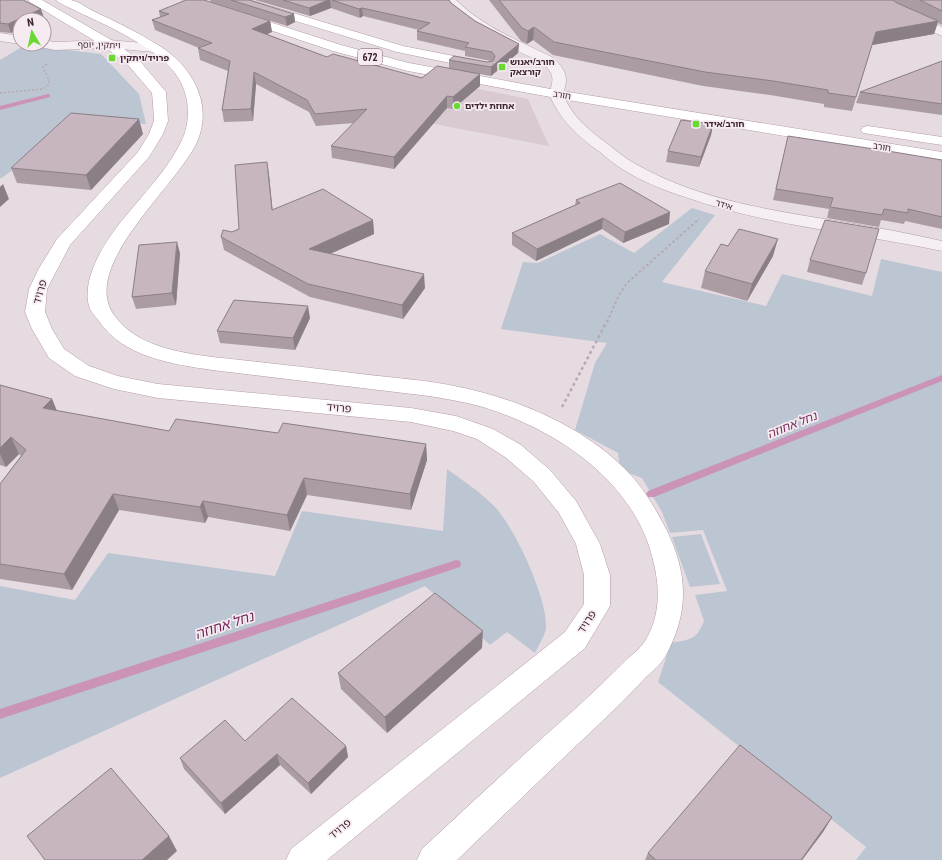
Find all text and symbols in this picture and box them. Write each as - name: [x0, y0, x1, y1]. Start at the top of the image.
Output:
- north arrow: [12, 12, 52, 52]
- text: N: [26, 16, 35, 30]
- street label: ויתקין, יוסף: [78, 40, 120, 50]
- road number: 672: [358, 49, 382, 65]
- marker: פרויד/ויתקין: [107, 53, 117, 63]
- place label: פרויד/ויתקין: [120, 53, 169, 63]
- place label: חורב/יאנוש קורצאק: [510, 57, 555, 77]
- marker: חורב/יאנוש קורצאק: [497, 62, 507, 72]
- street label: חורב: [552, 89, 572, 101]
- marker: אחוזת ילדים: [452, 101, 462, 111]
- place label: אחוזת ילדים: [465, 101, 514, 111]
- marker: חורב/אידר: [691, 119, 701, 129]
- place label: חורב/אידר: [704, 119, 745, 129]
- street label: חורב: [872, 141, 892, 153]
- street label: אידר: [714, 198, 734, 212]
- street label: פרויד: [30, 278, 50, 306]
- street label: פרויד: [326, 400, 352, 416]
- water label: נחל אחוזה: [765, 408, 820, 441]
- water label: נחל אחוזה: [193, 607, 257, 642]
- street label: פרויד: [575, 608, 599, 636]
- street label: פרויד: [326, 816, 354, 842]

